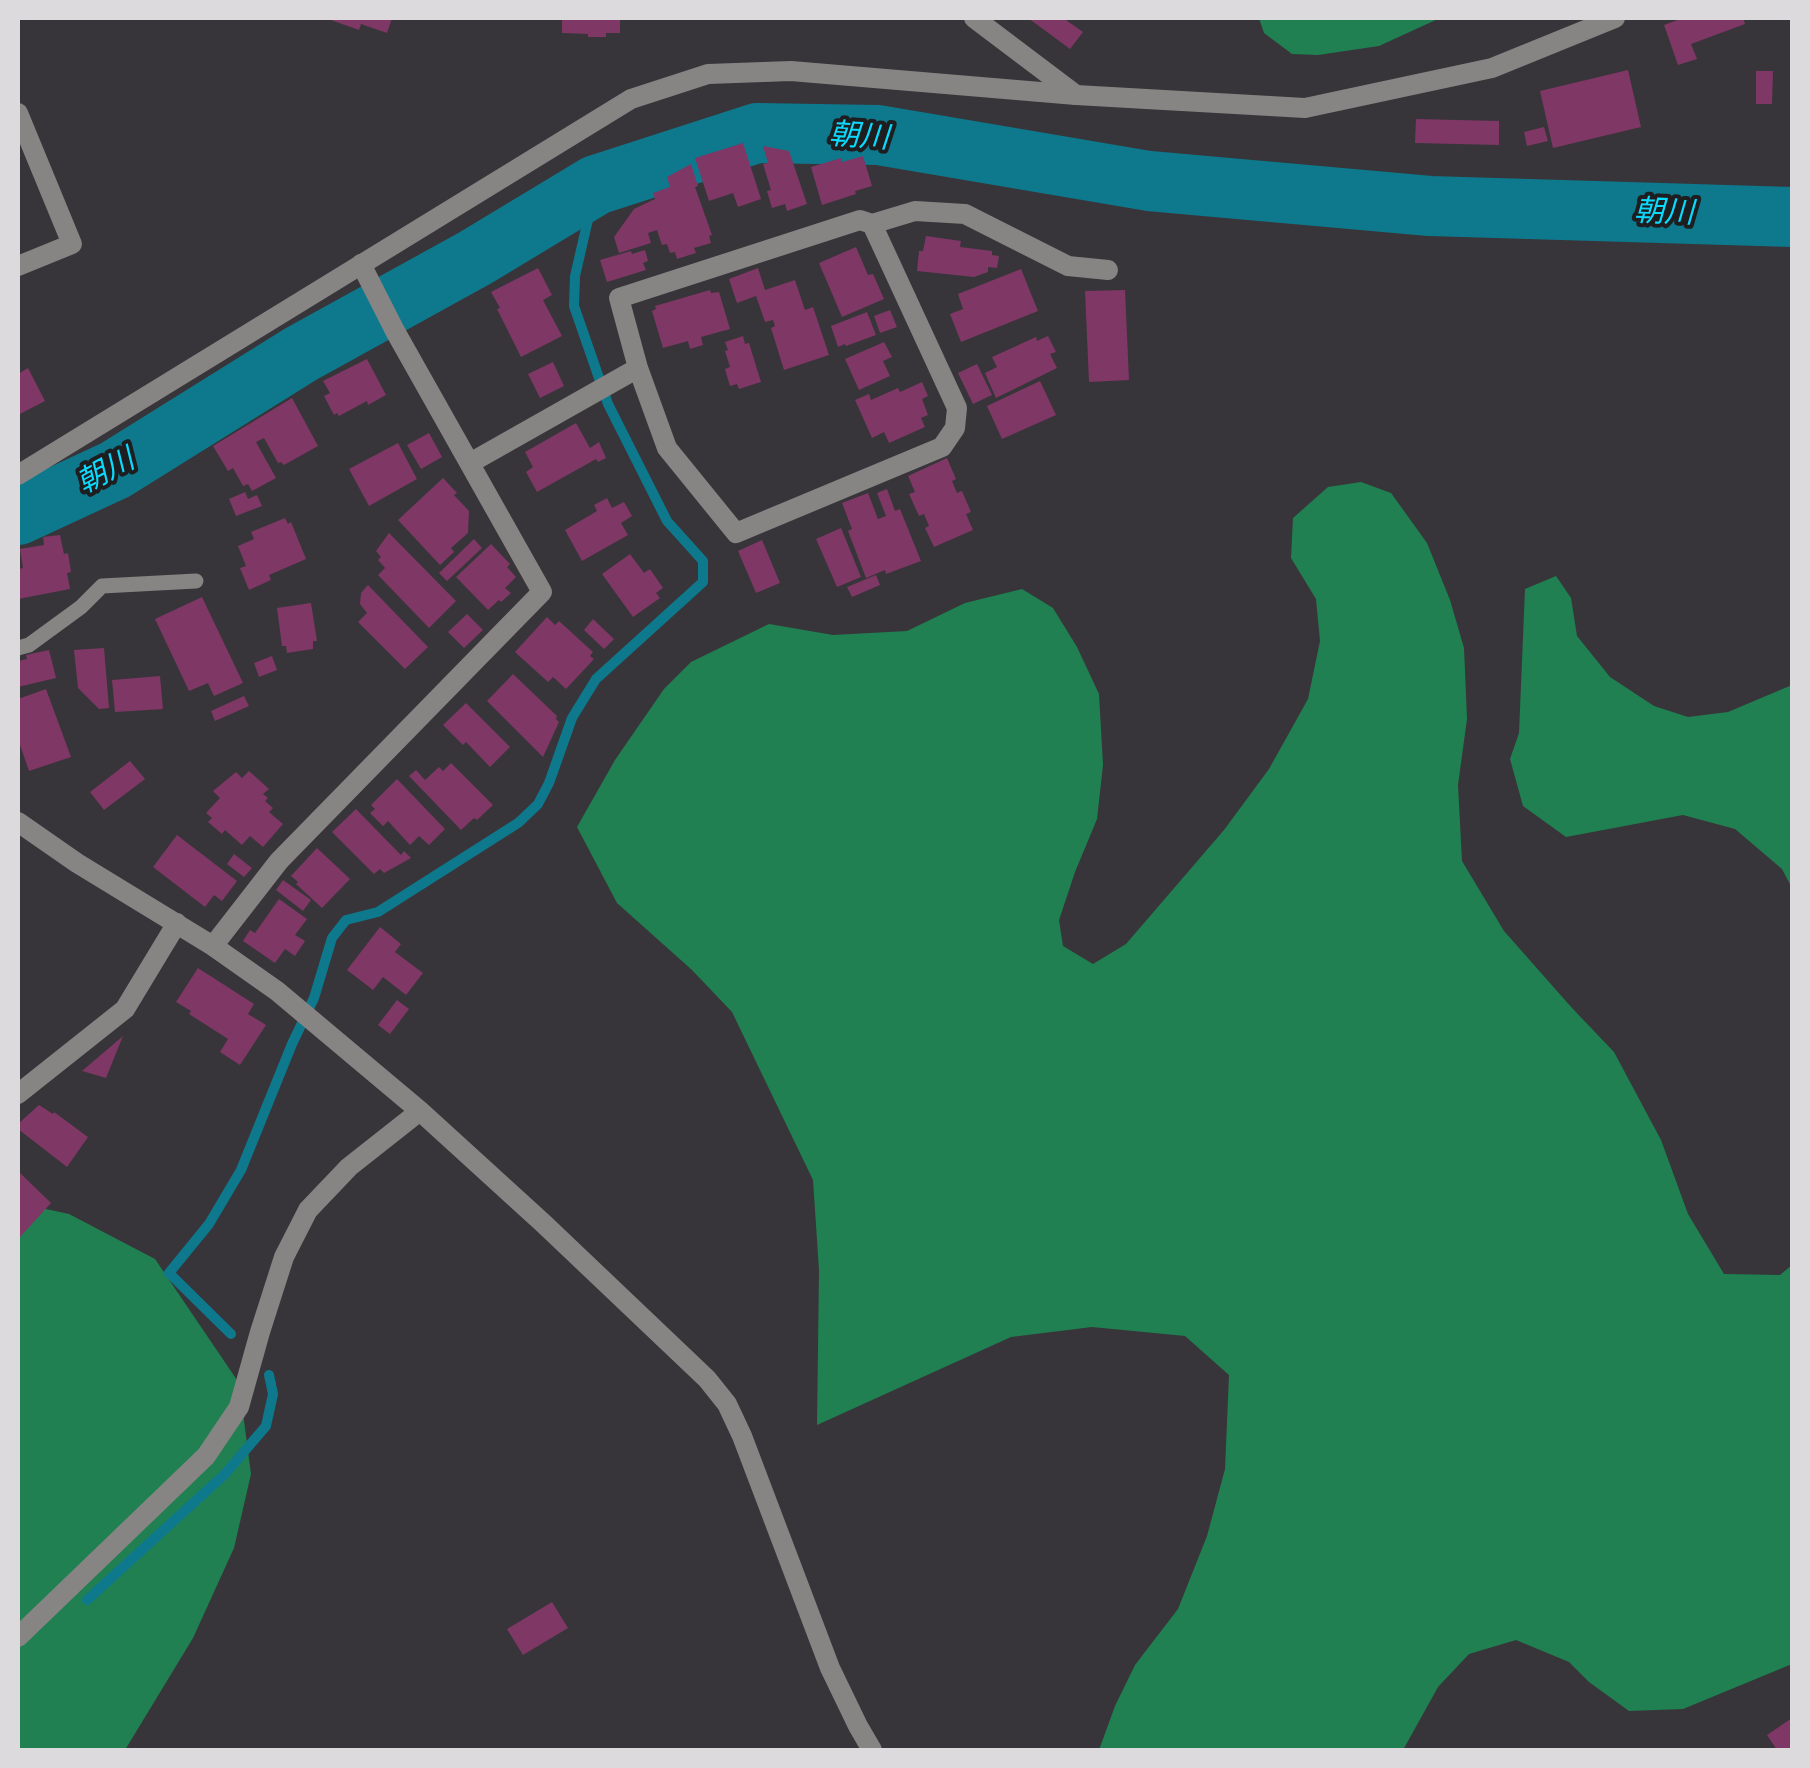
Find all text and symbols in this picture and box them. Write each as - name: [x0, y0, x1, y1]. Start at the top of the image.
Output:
- water label: 朝川: [828, 117, 890, 157]
- water label: 朝川: [1633, 194, 1695, 232]
- water label: 朝川: [71, 442, 141, 502]

